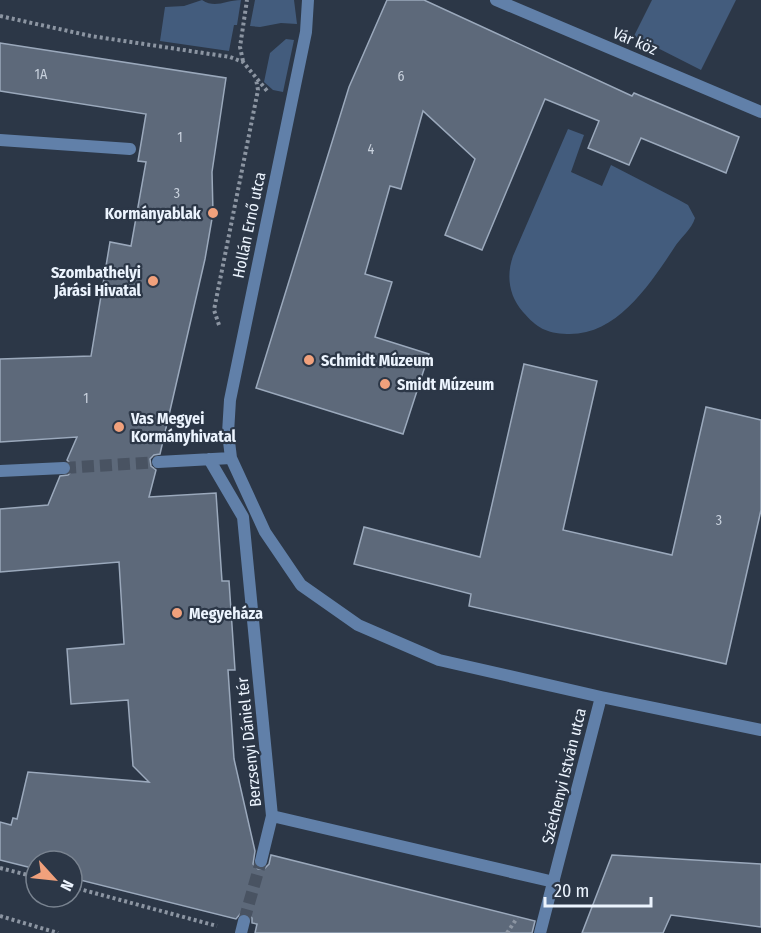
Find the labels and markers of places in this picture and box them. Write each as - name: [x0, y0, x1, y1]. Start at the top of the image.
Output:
- place label: Kormányablak: [105, 204, 202, 223]
- marker: Kormányablak: [206, 206, 220, 220]
- place label: Szombathelyi Járási Hivatal: [51, 263, 142, 300]
- marker: Szombathelyi Járási Hivatal: [146, 274, 160, 288]
- place label: Schmidt Múzeum: [321, 351, 434, 370]
- marker: Schmidt Múzeum: [302, 353, 316, 367]
- place label: Smidt Múzeum: [397, 375, 494, 394]
- marker: Smidt Múzeum: [378, 377, 392, 391]
- place label: Vas Megyei Kormányhivatal: [130, 409, 236, 446]
- marker: Vas Megyei Kormányhivatal: [112, 420, 126, 434]
- place label: Megyeháza: [189, 604, 263, 623]
- marker: Megyeháza: [170, 606, 184, 620]

